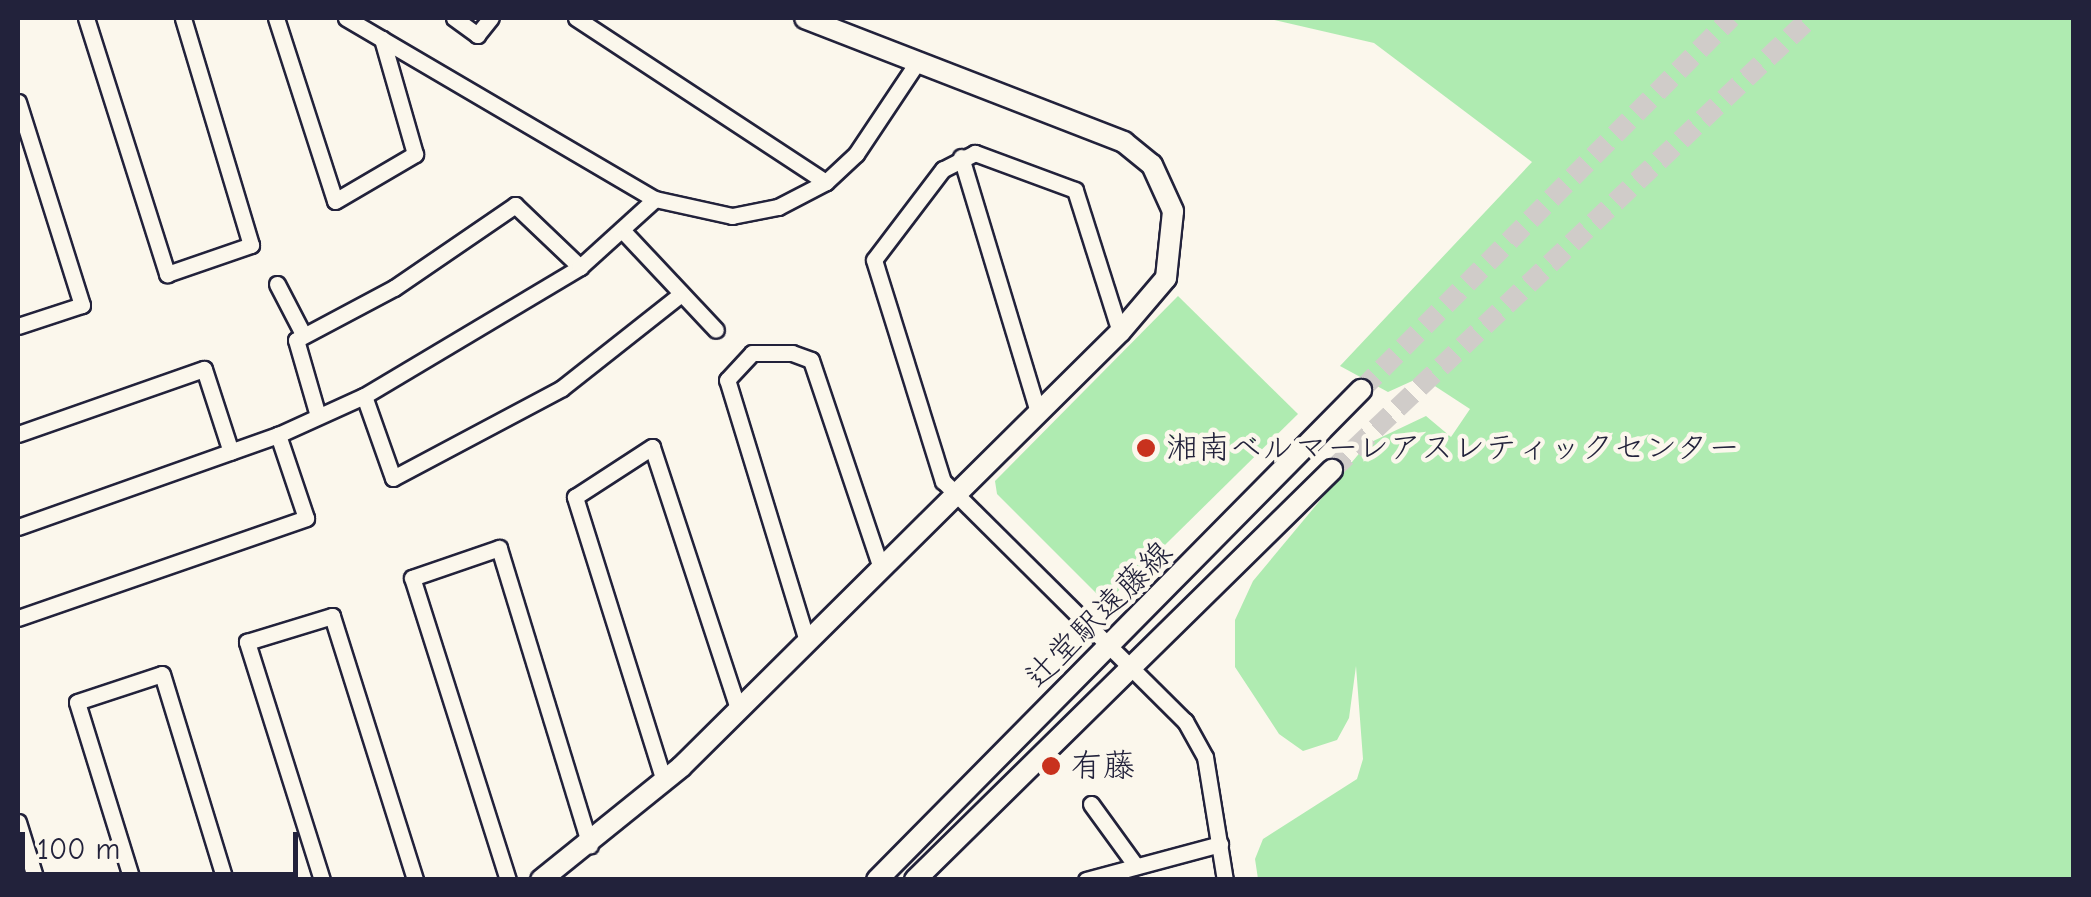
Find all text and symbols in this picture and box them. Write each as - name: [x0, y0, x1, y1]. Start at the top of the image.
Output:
- place label: 湘南ベルマーレアスレティックセンター: [1166, 429, 1742, 467]
- marker: 湘南ベルマーレアスレティックセンター: [1135, 437, 1157, 459]
- street label: 辻堂駅遠藤線: [1018, 534, 1180, 696]
- place label: 有藤: [1071, 747, 1135, 785]
- marker: 有藤: [1040, 755, 1062, 777]
- scale bar: [25, 812, 302, 874]
- text: 100 m: [37, 832, 120, 867]

